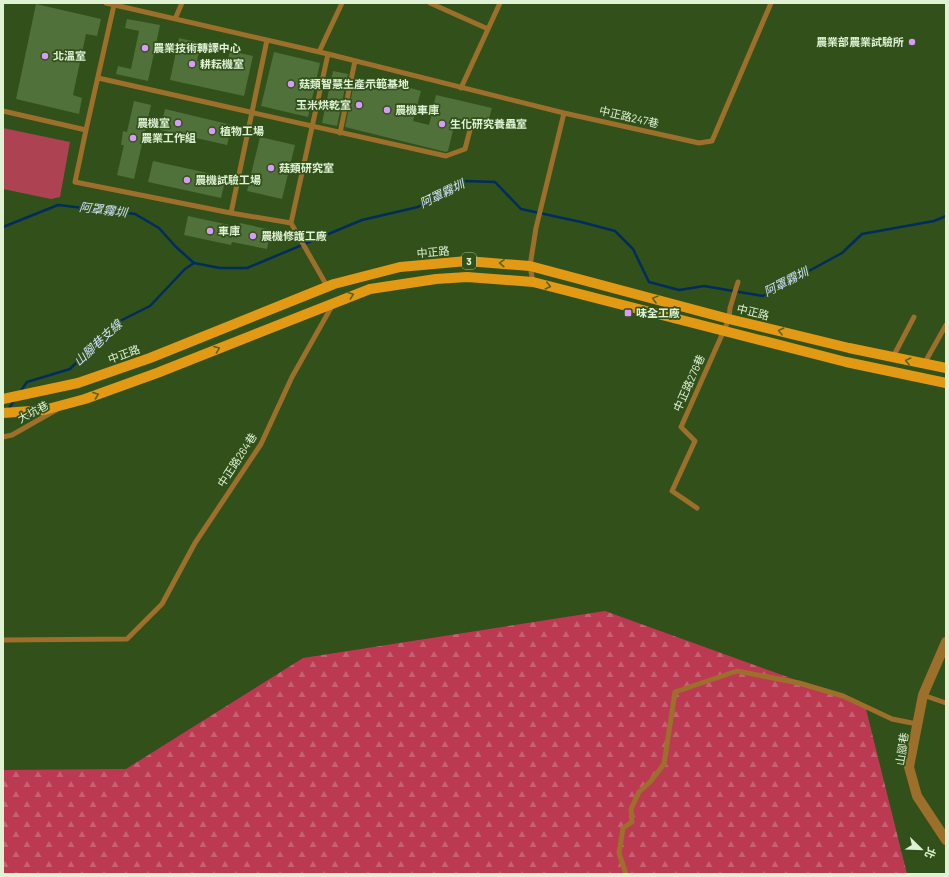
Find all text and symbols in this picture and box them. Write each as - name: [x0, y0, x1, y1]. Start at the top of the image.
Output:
- place label: 農業部農業試驗所: [816, 35, 904, 48]
- marker: 農業部農業試驗所: [907, 37, 917, 47]
- place label: 農業技術轉譯中心: [153, 41, 241, 54]
- marker: 農業技術轉譯中心: [140, 43, 150, 53]
- place label: 北溫室: [53, 49, 86, 62]
- marker: 北溫室: [40, 51, 50, 61]
- place label: 耕耘機室: [200, 57, 244, 70]
- marker: 耕耘機室: [187, 59, 197, 69]
- place label: 菇類智慧生產示範基地: [299, 77, 409, 90]
- marker: 菇類智慧生產示範基地: [286, 79, 296, 89]
- place label: 玉米烘乾室: [296, 98, 351, 111]
- marker: 玉米烘乾室: [354, 100, 364, 110]
- place label: 農機車庫: [395, 103, 439, 116]
- street label: 中正路247巷: [598, 103, 660, 130]
- marker: 農機車庫: [382, 105, 392, 115]
- place label: 農機室: [137, 116, 170, 129]
- place label: 生化研究養蟲室: [450, 117, 527, 130]
- marker: 農機室: [173, 118, 183, 128]
- marker: 生化研究養蟲室: [437, 119, 447, 129]
- place label: 植物工場: [220, 124, 264, 137]
- marker: 植物工場: [207, 126, 217, 136]
- place label: 農業工作組: [141, 131, 196, 144]
- marker: 農業工作組: [128, 133, 138, 143]
- place label: 菇類研究室: [279, 161, 334, 174]
- marker: 菇類研究室: [266, 163, 276, 173]
- place label: 農機試驗工場: [195, 173, 261, 186]
- marker: 農機試驗工場: [182, 175, 192, 185]
- water label: 阿罩霧圳: [417, 175, 468, 210]
- water label: 阿罩霧圳: [78, 199, 130, 219]
- place label: 車庫: [218, 224, 240, 237]
- marker: 車庫: [205, 226, 215, 236]
- place label: 農機修護工廠: [261, 229, 327, 242]
- marker: 農機修護工廠: [248, 231, 258, 241]
- street label: 中正路: [416, 244, 450, 259]
- road number: 3: [462, 253, 476, 269]
- one-way arrow: [499, 259, 505, 268]
- water label: 阿罩霧圳: [761, 263, 812, 298]
- one-way arrow: [545, 281, 552, 289]
- one-way arrow: [347, 292, 354, 300]
- one-way arrow: [652, 295, 659, 303]
- street label: 中正路: [736, 301, 771, 322]
- place label: 味全工廠: [636, 306, 680, 319]
- marker: 味全工廠: [623, 308, 633, 318]
- water label: 山腳巷支線: [71, 315, 125, 368]
- one-way arrow: [778, 328, 784, 336]
- street label: 中正路: [106, 342, 142, 365]
- one-way arrow: [213, 346, 221, 354]
- street label: 中正路276巷: [670, 352, 707, 413]
- one-way arrow: [905, 357, 911, 365]
- one-way arrow: [92, 391, 99, 400]
- street label: 大坑巷: [15, 398, 50, 425]
- street label: 中正路264巷: [214, 430, 259, 489]
- street label: 山腳巷: [893, 732, 910, 766]
- north arrow: [901, 829, 941, 869]
- text: 北: [923, 846, 939, 861]

